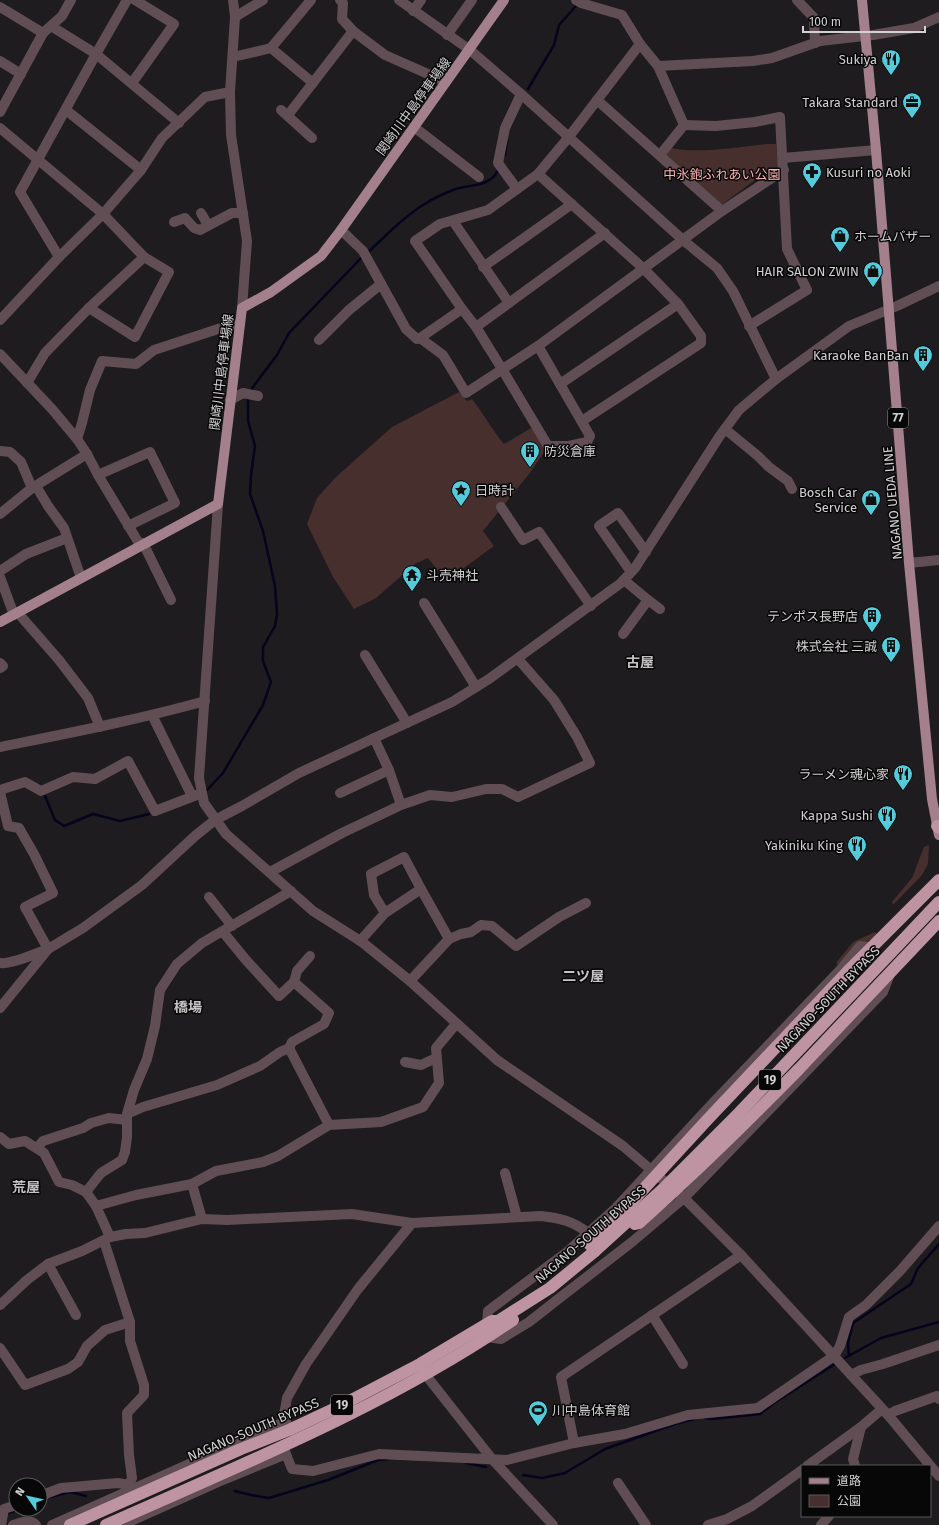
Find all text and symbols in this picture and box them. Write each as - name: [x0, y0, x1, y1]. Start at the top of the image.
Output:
- scale bar: [803, 8, 925, 34]
- text: 100 m: [809, 15, 841, 29]
- restaurant icon: Sukiya: [880, 48, 902, 76]
- place label: Sukiya: [839, 52, 877, 67]
- street label: 関崎川中島停車場線: [373, 55, 454, 158]
- office icon: Takara Standard: [901, 91, 923, 119]
- place label: Takara Standard: [803, 95, 898, 110]
- pharmacy icon: Kusuri no Aoki: [801, 161, 823, 189]
- place label: Kusuri no Aoki: [826, 165, 911, 180]
- park label: 中氷鉋ふれあい公園: [663, 167, 781, 182]
- shop icon: ホームバザー: [829, 225, 851, 253]
- place label: ホームバザー: [854, 229, 932, 244]
- shop icon: HAIR SALON ZWIN: [862, 260, 884, 288]
- place label: HAIR SALON ZWIN: [756, 264, 859, 279]
- street label: 関崎川中島停車場線: [207, 313, 236, 431]
- building icon: Karaoke BanBan: [912, 344, 934, 372]
- place label: Karaoke BanBan: [813, 348, 909, 363]
- road number: 77: [888, 408, 908, 428]
- building icon: 防災倉庫: [519, 440, 541, 468]
- place label: 防災倉庫: [544, 444, 596, 459]
- street label: NAGANO UEDA LINE: [880, 445, 905, 560]
- place icon: 日時計: [450, 479, 472, 507]
- place label: 日時計: [475, 483, 514, 498]
- place label: Bosch Car Service: [799, 485, 857, 515]
- shop icon: Bosch Car Service: [860, 488, 882, 516]
- temple icon: 斗売神社: [401, 564, 423, 592]
- place label: 斗売神社: [426, 568, 478, 583]
- building icon: テンポス長野店: [861, 605, 883, 633]
- place label: テンポス長野店: [767, 609, 858, 624]
- building icon: 株式会社 三誠: [880, 635, 902, 663]
- place label: 株式会社 三誠: [796, 639, 877, 654]
- district label: 古屋: [626, 654, 654, 671]
- restaurant icon: ラーメン魂心家: [892, 763, 914, 791]
- place label: ラーメン魂心家: [799, 767, 889, 782]
- restaurant icon: Kappa Sushi: [876, 804, 898, 832]
- place label: Kappa Sushi: [801, 808, 873, 823]
- restaurant icon: Yakiniku King: [846, 834, 868, 862]
- place label: Yakiniku King: [765, 838, 843, 853]
- street label: NAGANO-SOUTH BYPASS: [774, 943, 883, 1055]
- district label: 二ツ屋: [562, 968, 604, 985]
- district label: 橋場: [174, 999, 202, 1016]
- road number: 19: [759, 1070, 781, 1090]
- district label: 荒屋: [12, 1179, 40, 1196]
- street label: NAGANO-SOUTH BYPASS: [532, 1182, 649, 1286]
- street label: NAGANO-SOUTH BYPASS: [185, 1395, 321, 1464]
- road number: 19: [331, 1395, 353, 1415]
- sports icon: 川中島体育館: [527, 1399, 549, 1427]
- place label: 川中島体育館: [552, 1403, 630, 1418]
- legend: [801, 1465, 931, 1517]
- text: 道路: [837, 1474, 861, 1488]
- north arrow: [8, 1477, 48, 1517]
- text: N: [13, 1485, 28, 1498]
- text: 公園: [837, 1494, 861, 1508]

